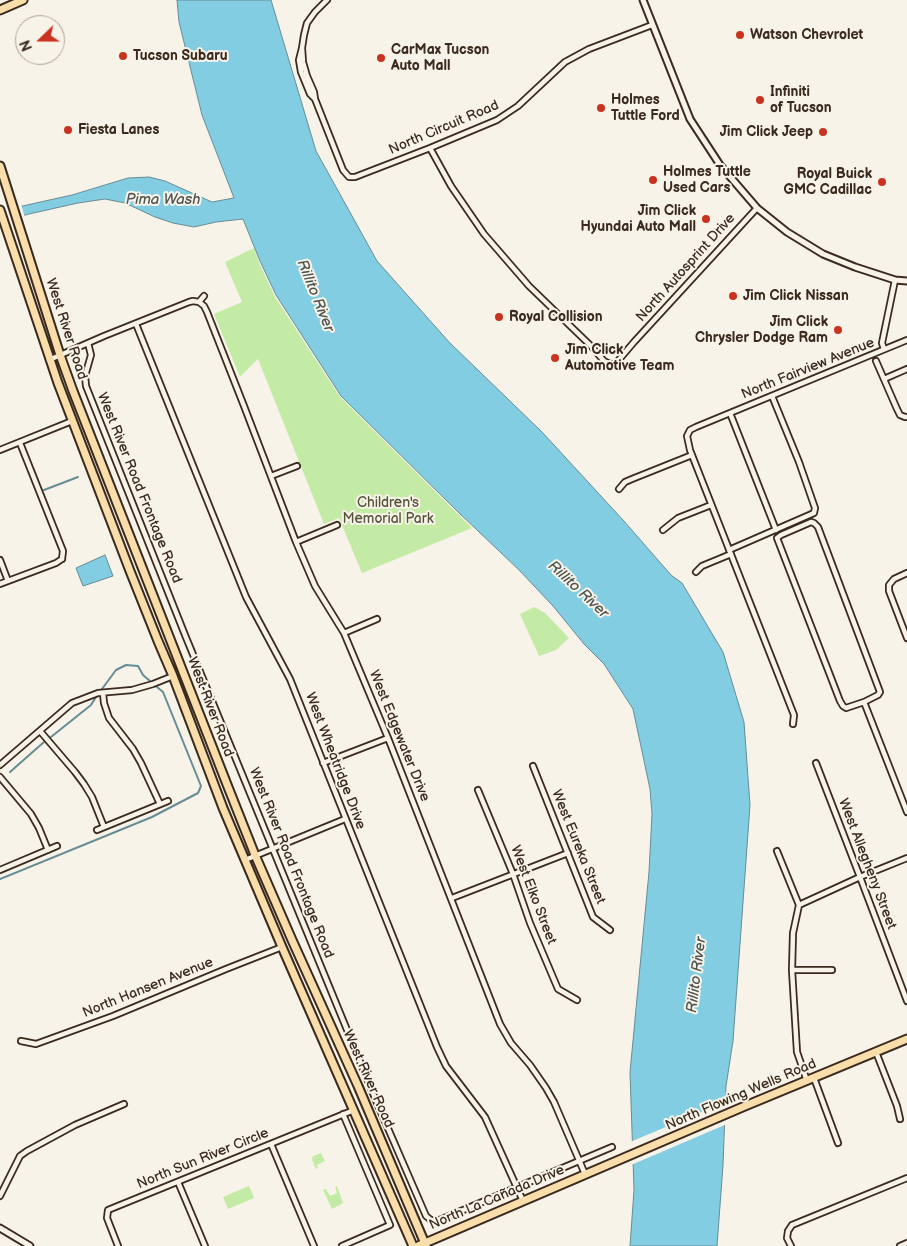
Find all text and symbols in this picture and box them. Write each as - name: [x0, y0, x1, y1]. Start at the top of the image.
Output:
- north arrow: [15, 15, 65, 65]
- place label: Watson Chevrolet: [750, 27, 863, 43]
- marker: Watson Chevrolet: [734, 29, 746, 41]
- text: N: [17, 37, 36, 53]
- place label: CarMax Tucson Auto Mall: [391, 42, 489, 74]
- place label: Tucson Subaru: [133, 48, 228, 64]
- marker: Tucson Subaru: [117, 50, 129, 62]
- marker: CarMax Tucson Auto Mall: [375, 52, 387, 64]
- place label: Infiniti of Tucson: [770, 84, 832, 116]
- place label: Holmes Tuttle Ford: [611, 92, 680, 124]
- marker: Infiniti of Tucson: [754, 94, 766, 106]
- street label: North Circuit Road: [386, 97, 502, 159]
- marker: Holmes Tuttle Ford: [595, 102, 607, 114]
- place label: Fiesta Lanes: [78, 122, 159, 138]
- marker: Fiesta Lanes: [62, 124, 74, 136]
- place label: Jim Click Jeep: [720, 124, 813, 140]
- marker: Jim Click Jeep: [817, 126, 829, 138]
- place label: Holmes Tuttle Used Cars: [663, 164, 751, 196]
- place label: Royal Buick GMC Cadillac: [784, 166, 872, 198]
- marker: Holmes Tuttle Used Cars: [647, 174, 659, 186]
- marker: Royal Buick GMC Cadillac: [876, 176, 888, 188]
- water label: Pima Wash: [126, 191, 200, 209]
- place label: Jim Click Hyundai Auto Mall: [581, 203, 696, 236]
- street label: North Autosprint Drive: [633, 210, 739, 326]
- marker: Jim Click Hyundai Auto Mall: [700, 213, 712, 225]
- water label: Rillito River: [292, 257, 338, 335]
- street label: West River Road: [42, 276, 90, 382]
- place label: Jim Click Nissan: [743, 288, 849, 304]
- marker: Jim Click Nissan: [727, 290, 739, 302]
- place label: Royal Collision: [509, 309, 603, 325]
- marker: Royal Collision: [493, 311, 505, 323]
- place label: Jim Click Chrysler Dodge Ram: [695, 314, 828, 347]
- marker: Jim Click Chrysler Dodge Ram: [832, 324, 844, 336]
- street label: North Fairview Avenue: [739, 335, 877, 403]
- place label: Jim Click Automotive Team: [565, 342, 674, 374]
- marker: Jim Click Automotive Team: [549, 352, 561, 364]
- street label: West River Road Frontage Road: [93, 390, 185, 586]
- park label: Children's Memorial Park: [342, 495, 434, 528]
- water label: Rillito River: [544, 557, 612, 623]
- street label: West River Road: [183, 655, 237, 759]
- street label: West Edgewater Drive: [365, 668, 433, 804]
- street label: West Wheatridge Drive: [301, 690, 369, 832]
- street label: West River Road Frontage Road: [245, 765, 337, 961]
- street label: West Eureka Street: [547, 787, 609, 907]
- street label: West Allegheny Street: [834, 796, 900, 932]
- street label: West Elko Street: [506, 843, 560, 947]
- water label: Rillito River: [683, 936, 711, 1014]
- street label: North Hansen Avenue: [80, 954, 216, 1022]
- street label: West River Road: [339, 1027, 397, 1131]
- street label: North Flowing Wells Road: [663, 1056, 819, 1134]
- street label: North Sun River Circle: [135, 1125, 271, 1193]
- street label: North La Cañada Drive: [427, 1162, 567, 1234]

